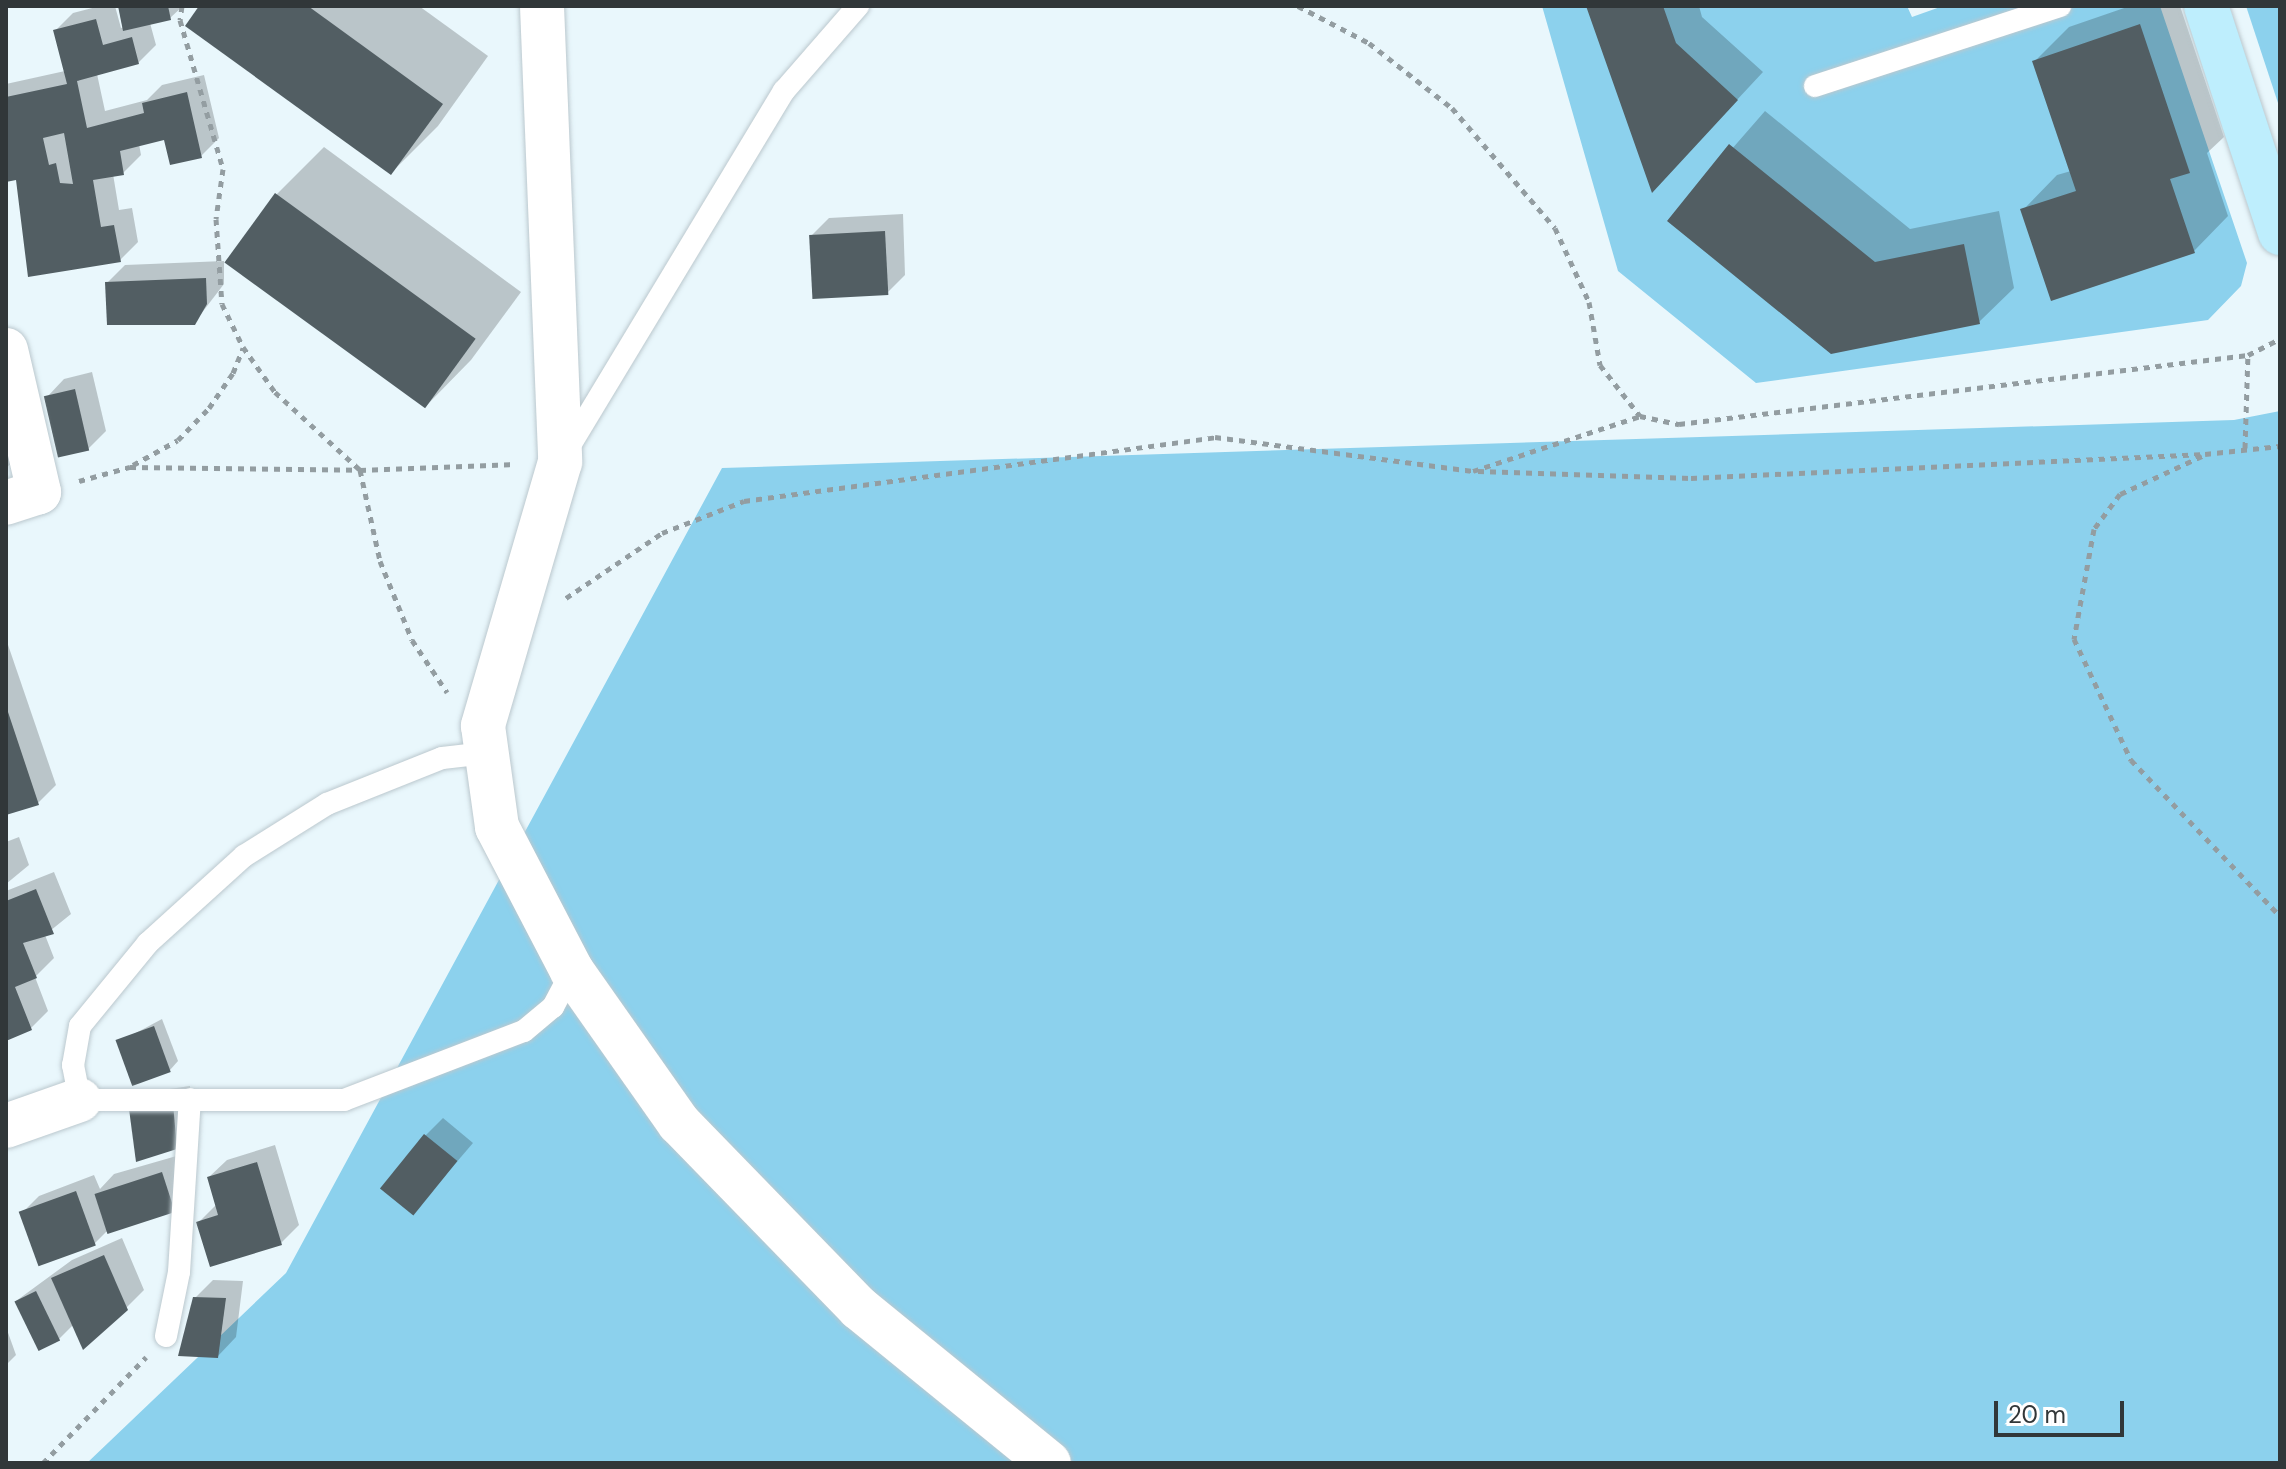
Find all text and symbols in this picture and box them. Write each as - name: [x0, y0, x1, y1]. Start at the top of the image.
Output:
- scale bar: [1998, 1385, 2128, 1435]
- text: 20 m: [2008, 1399, 2066, 1430]

